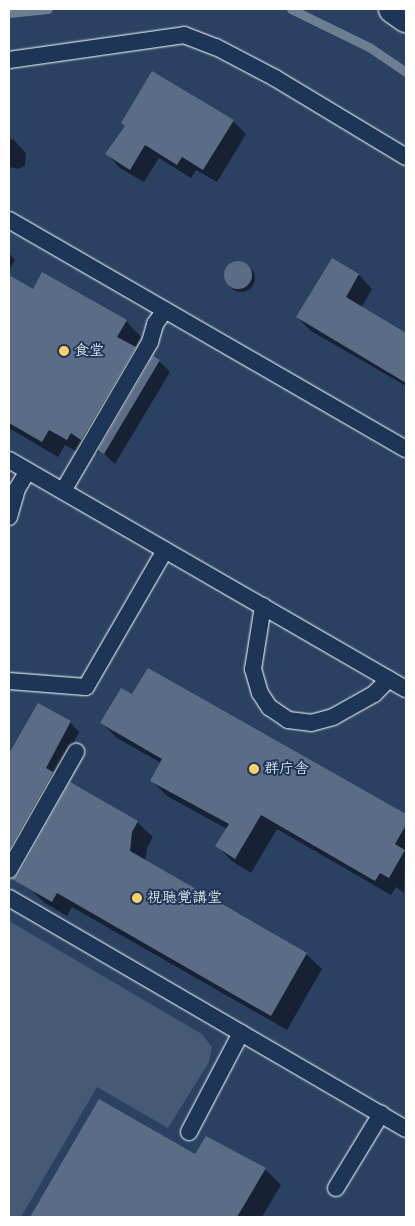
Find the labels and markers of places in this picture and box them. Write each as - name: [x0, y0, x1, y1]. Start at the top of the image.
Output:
- place label: 食堂: [74, 342, 104, 360]
- marker: 食堂: [58, 345, 70, 357]
- place label: 群庁舎: [264, 760, 309, 778]
- marker: 群庁舎: [248, 763, 260, 775]
- place label: 視聴覚講堂: [147, 889, 222, 907]
- marker: 視聴覚講堂: [131, 892, 143, 904]

